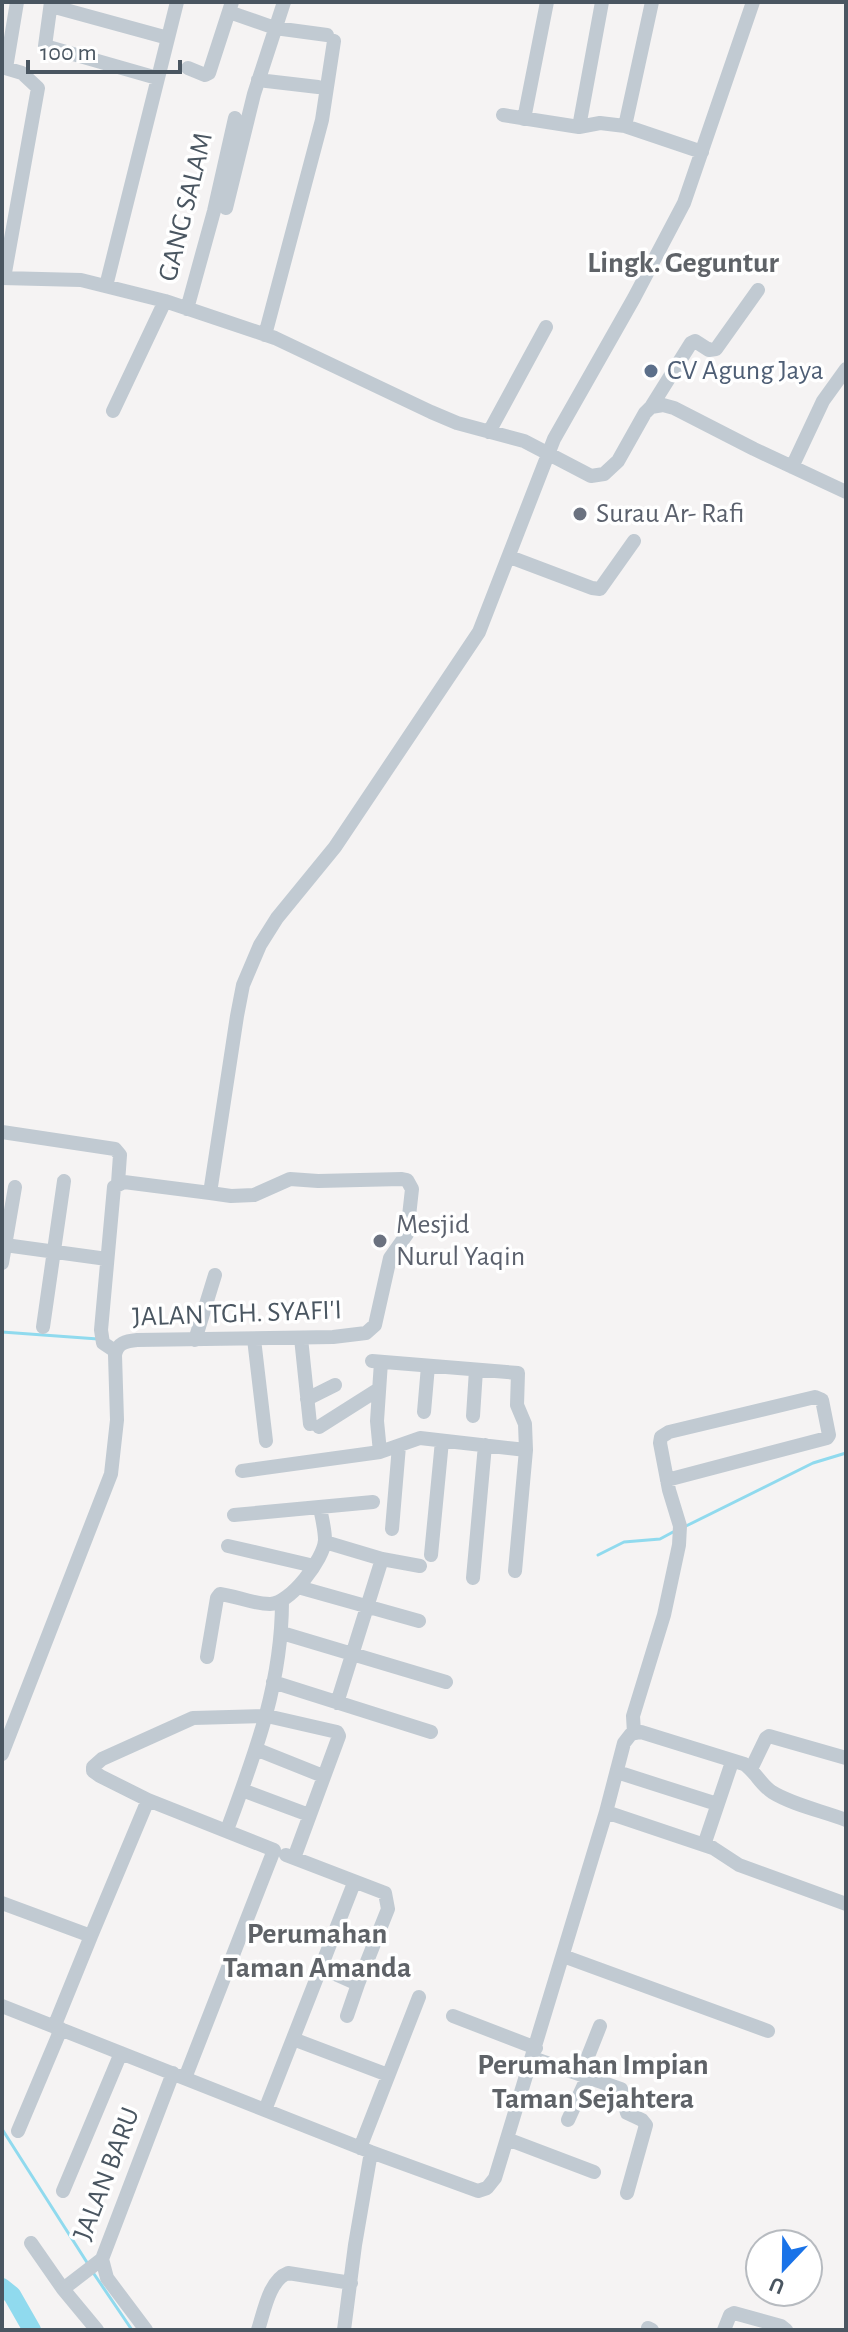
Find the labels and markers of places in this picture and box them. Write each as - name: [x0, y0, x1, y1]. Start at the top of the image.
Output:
- place label: CV Agung Jaya: [667, 357, 824, 385]
- marker: CV Agung Jaya: [642, 362, 660, 380]
- place label: Surau Ar- Rafi: [596, 500, 744, 528]
- marker: Surau Ar- Rafi: [571, 505, 589, 523]
- place label: Mesjid Nurul Yaqin: [396, 1211, 525, 1271]
- marker: Mesjid Nurul Yaqin: [371, 1232, 389, 1250]

